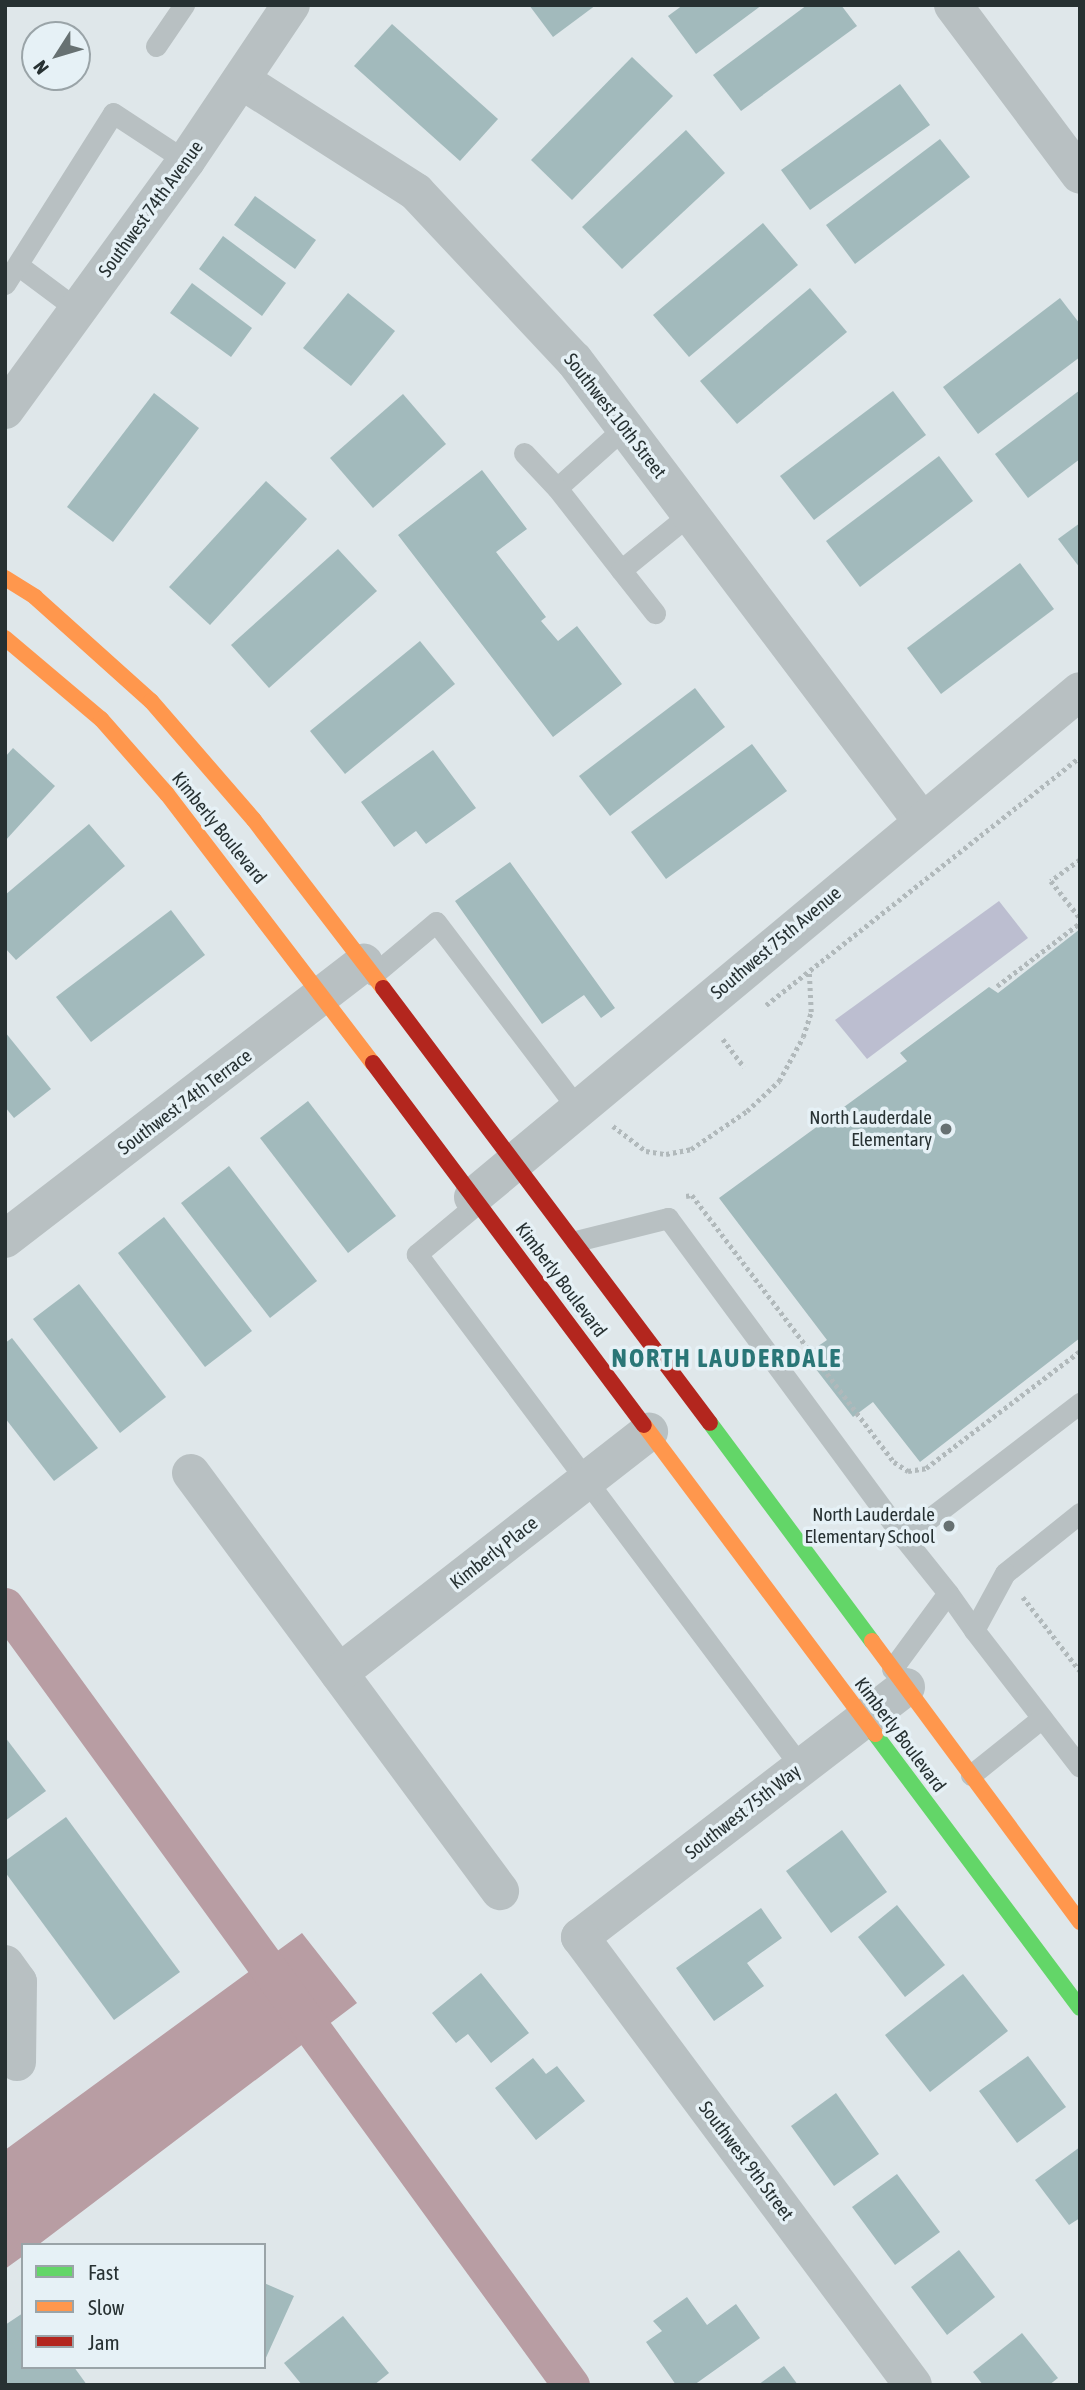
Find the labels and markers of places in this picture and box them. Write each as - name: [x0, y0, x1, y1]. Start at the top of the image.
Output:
- place label: North Lauderdale Elementary: [809, 1107, 932, 1151]
- marker: North Lauderdale Elementary: [938, 1121, 954, 1137]
- place label: North Lauderdale Elementary School: [804, 1504, 935, 1548]
- marker: North Lauderdale Elementary School: [941, 1518, 957, 1534]

